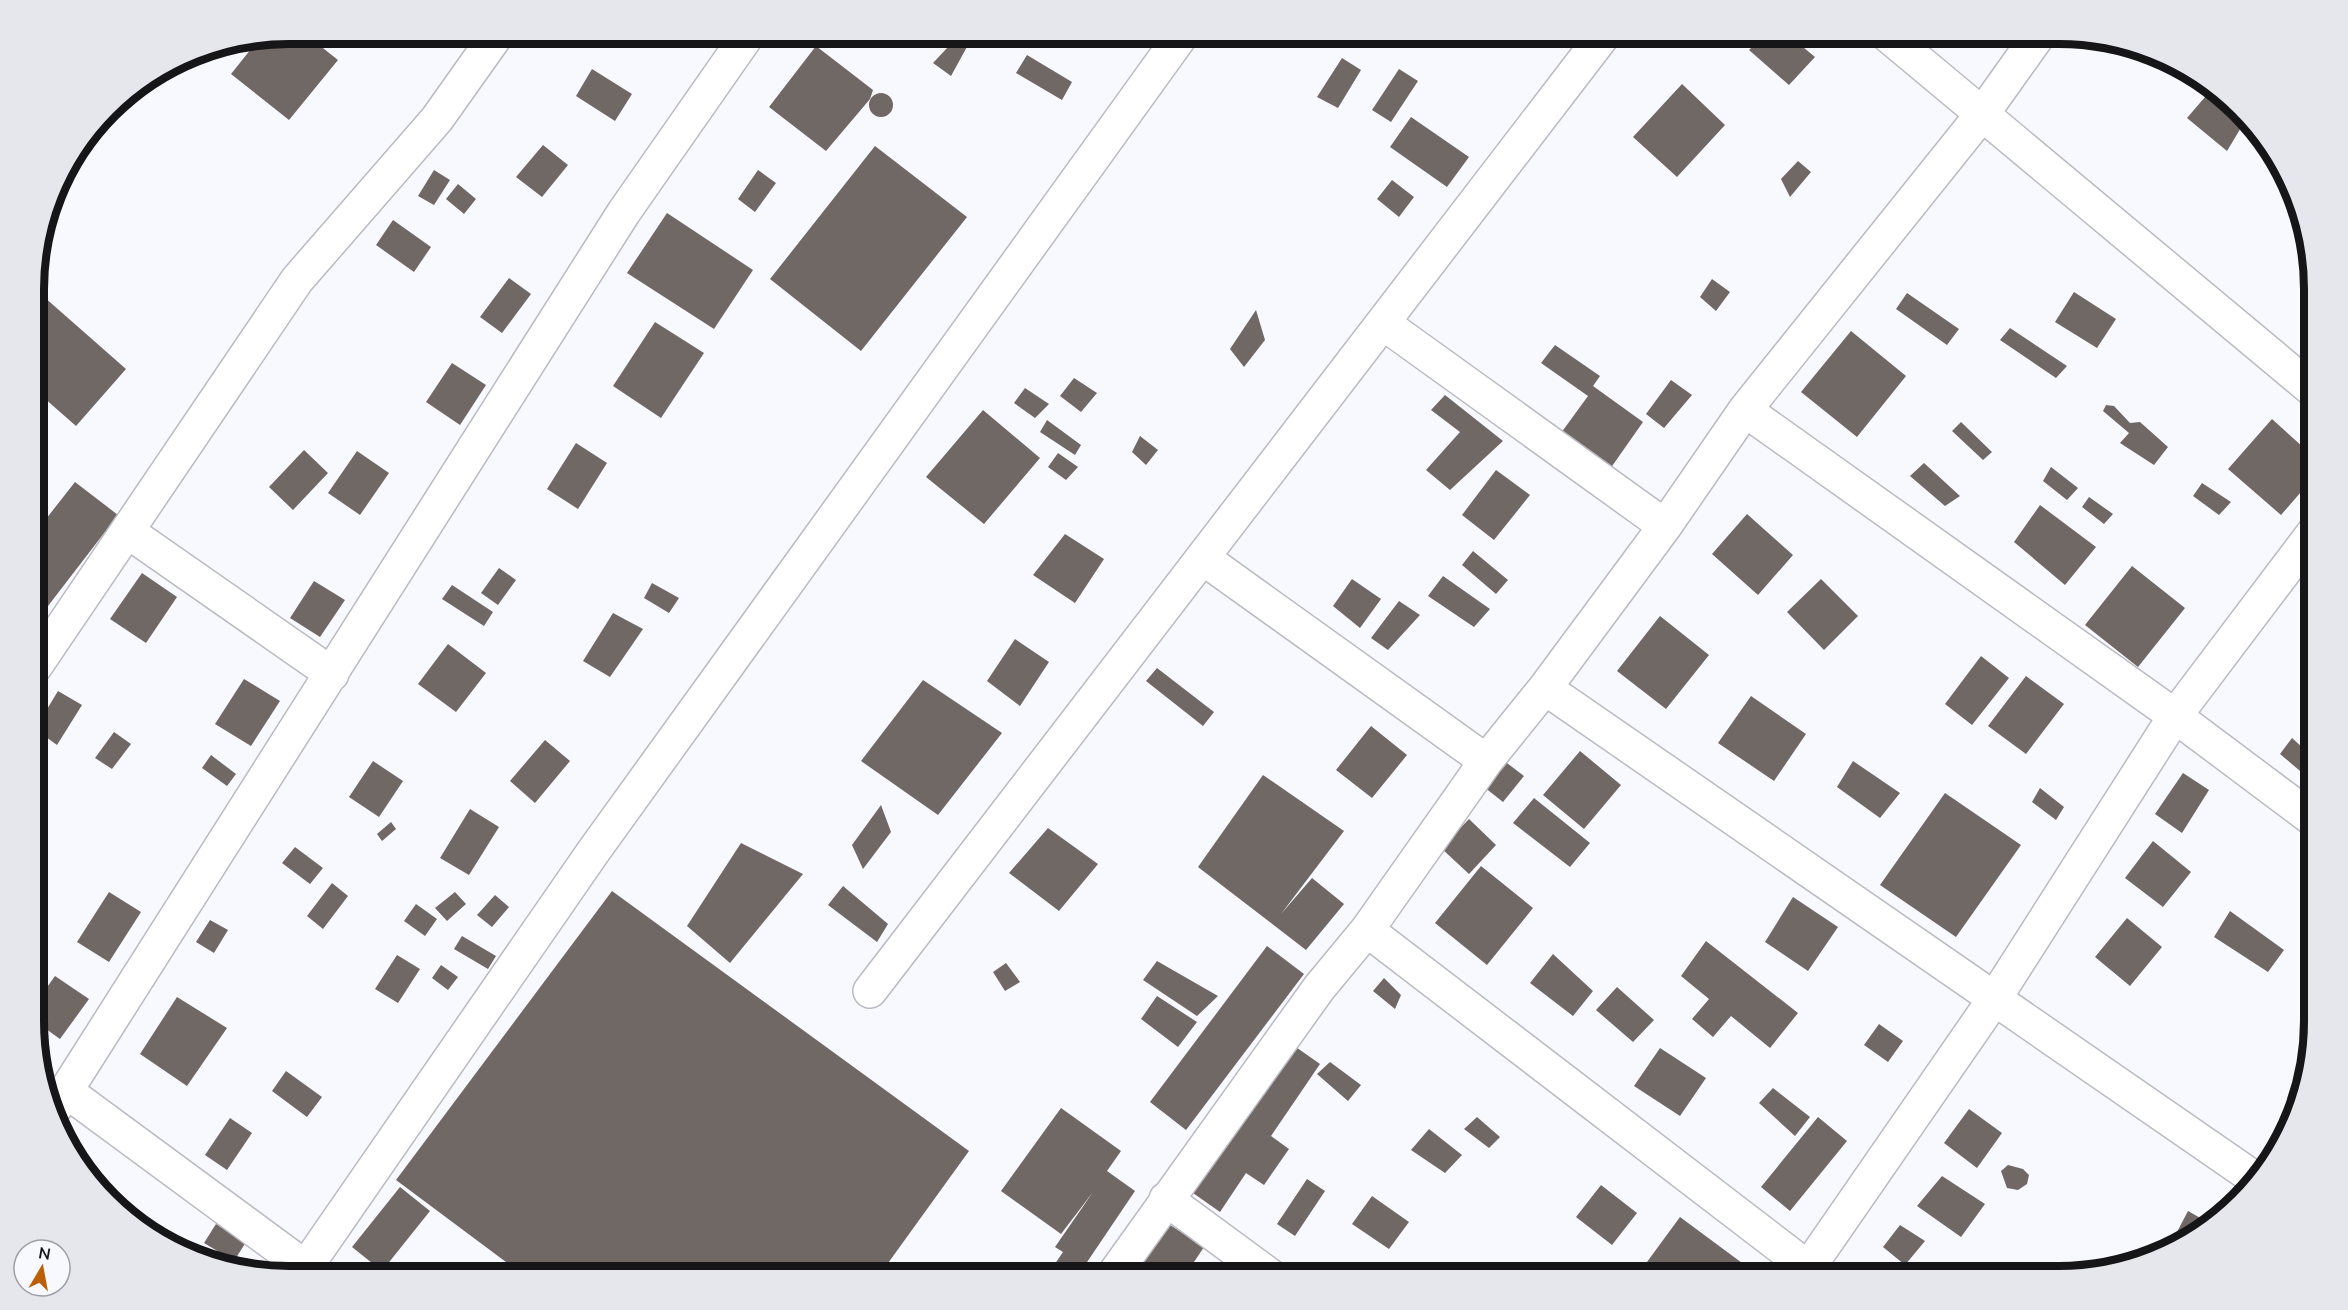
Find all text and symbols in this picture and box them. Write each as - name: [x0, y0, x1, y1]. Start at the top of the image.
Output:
- north arrow: [12, 1238, 72, 1298]
- text: N: [37, 1242, 52, 1266]

